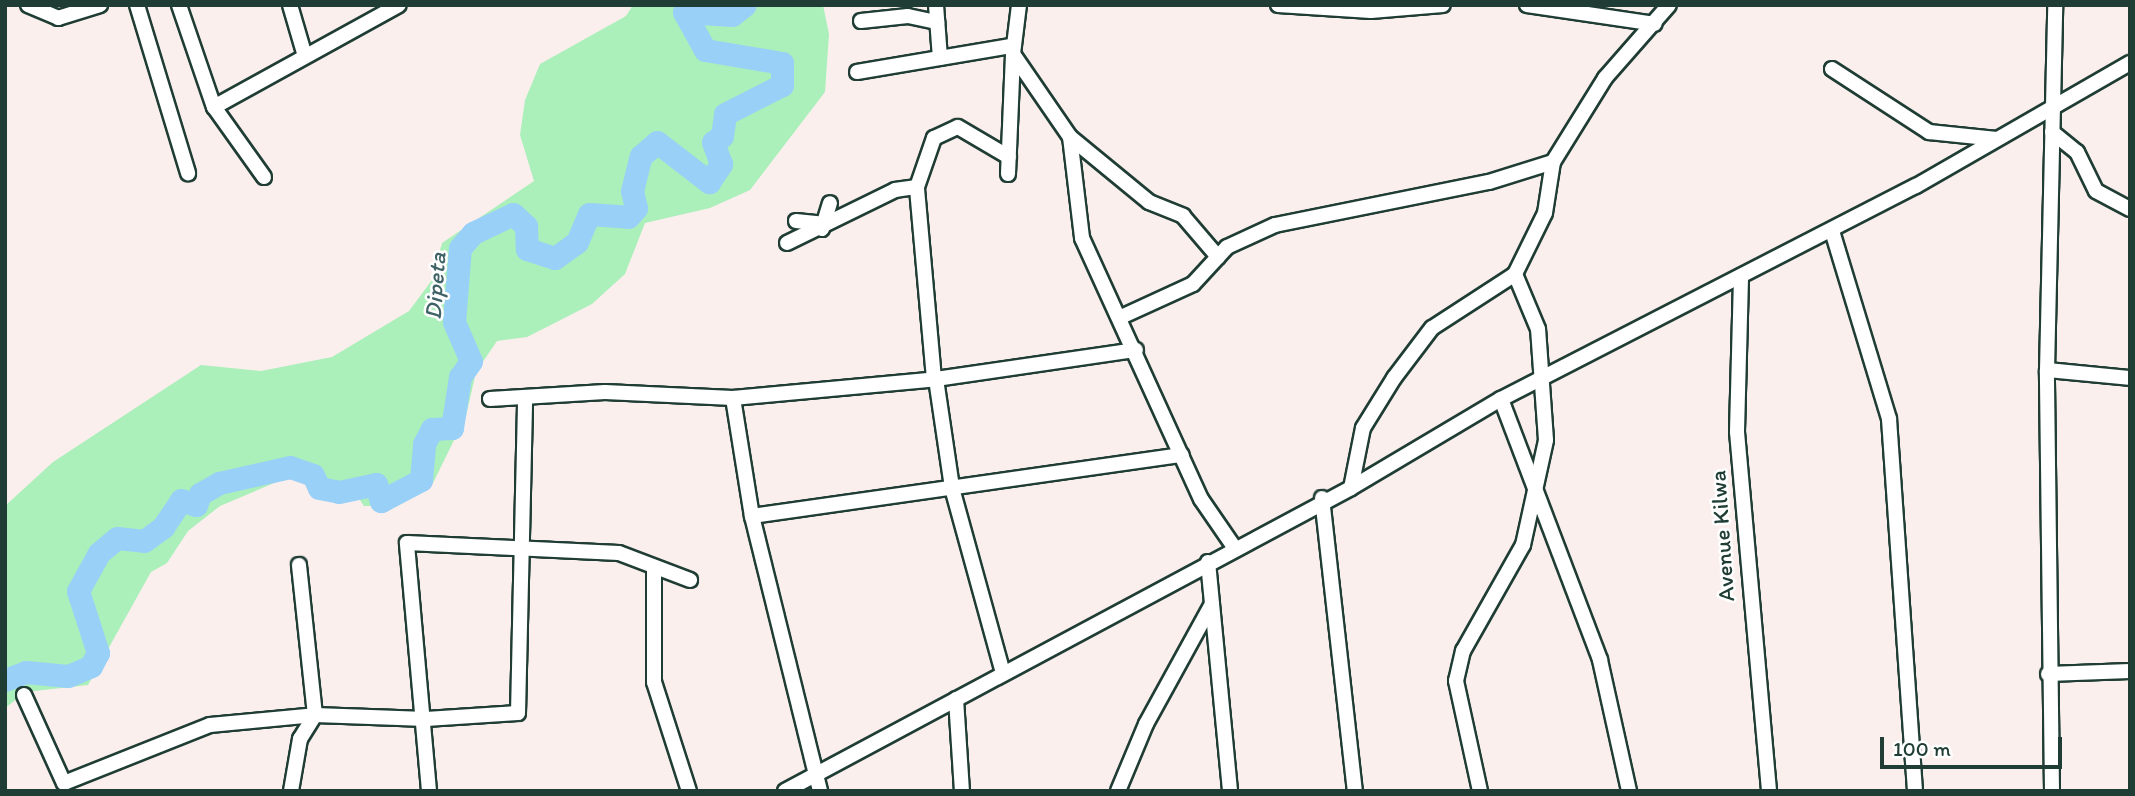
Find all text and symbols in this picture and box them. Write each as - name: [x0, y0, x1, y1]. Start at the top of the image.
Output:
- water label: Dipeta: [418, 251, 452, 321]
- street label: Avenue Kilwa: [1704, 470, 1740, 602]
- scale bar: [1883, 722, 2065, 766]
- text: 100 m: [1893, 736, 1951, 761]

